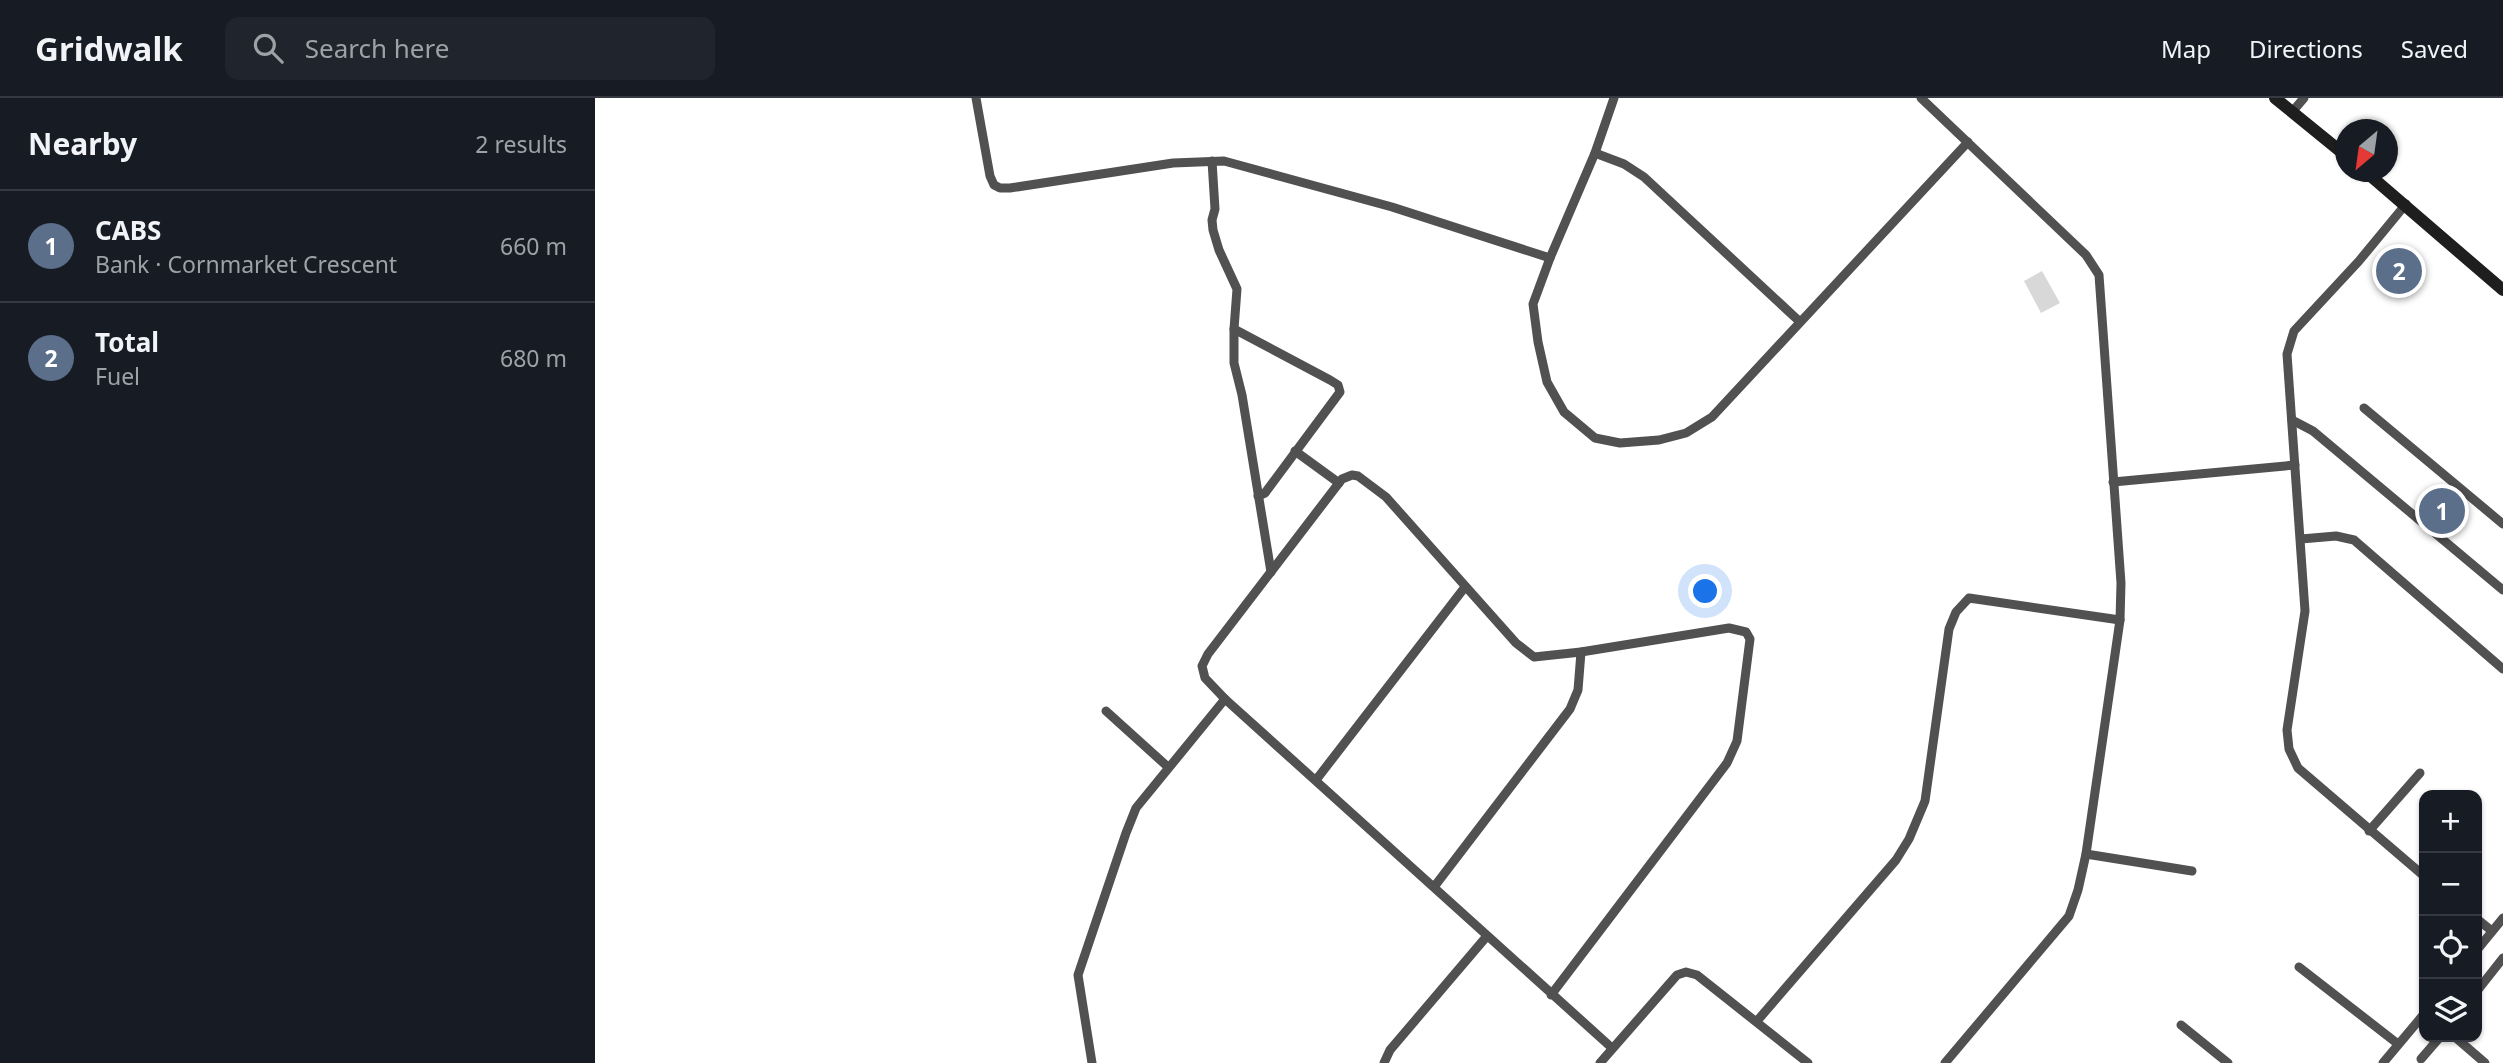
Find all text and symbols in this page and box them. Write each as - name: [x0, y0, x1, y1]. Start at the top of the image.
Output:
- search box: [225, 17, 715, 80]
- text: Gridwalk: [35, 26, 183, 71]
- icon: search: [249, 29, 287, 67]
- text: Search here: [305, 30, 449, 66]
- text: Map: [2161, 32, 2211, 65]
- text: Directions: [2249, 32, 2363, 65]
- text: Saved: [2401, 32, 2468, 65]
- north arrow: [2335, 119, 2398, 182]
- text: Nearby: [28, 123, 137, 164]
- text: 2 results: [475, 128, 567, 160]
- text: CABS: [95, 212, 161, 248]
- text: 1: [44, 230, 58, 262]
- text: 660 m: [500, 230, 567, 262]
- pin: 2: [2376, 245, 2422, 297]
- text: Bank · Cornmarket Crescent: [95, 248, 397, 280]
- text: Total: [95, 324, 159, 360]
- text: 2: [44, 342, 58, 374]
- text: 680 m: [500, 342, 567, 374]
- text: Fuel: [95, 360, 140, 392]
- pin: 1: [2419, 485, 2465, 537]
- your location: [1688, 574, 1722, 608]
- map controls: [2419, 790, 2482, 1042]
- button: +: [2419, 790, 2482, 853]
- button: −: [2419, 853, 2482, 916]
- button: locate: [2419, 916, 2482, 979]
- button: layers: [2419, 979, 2482, 1042]

